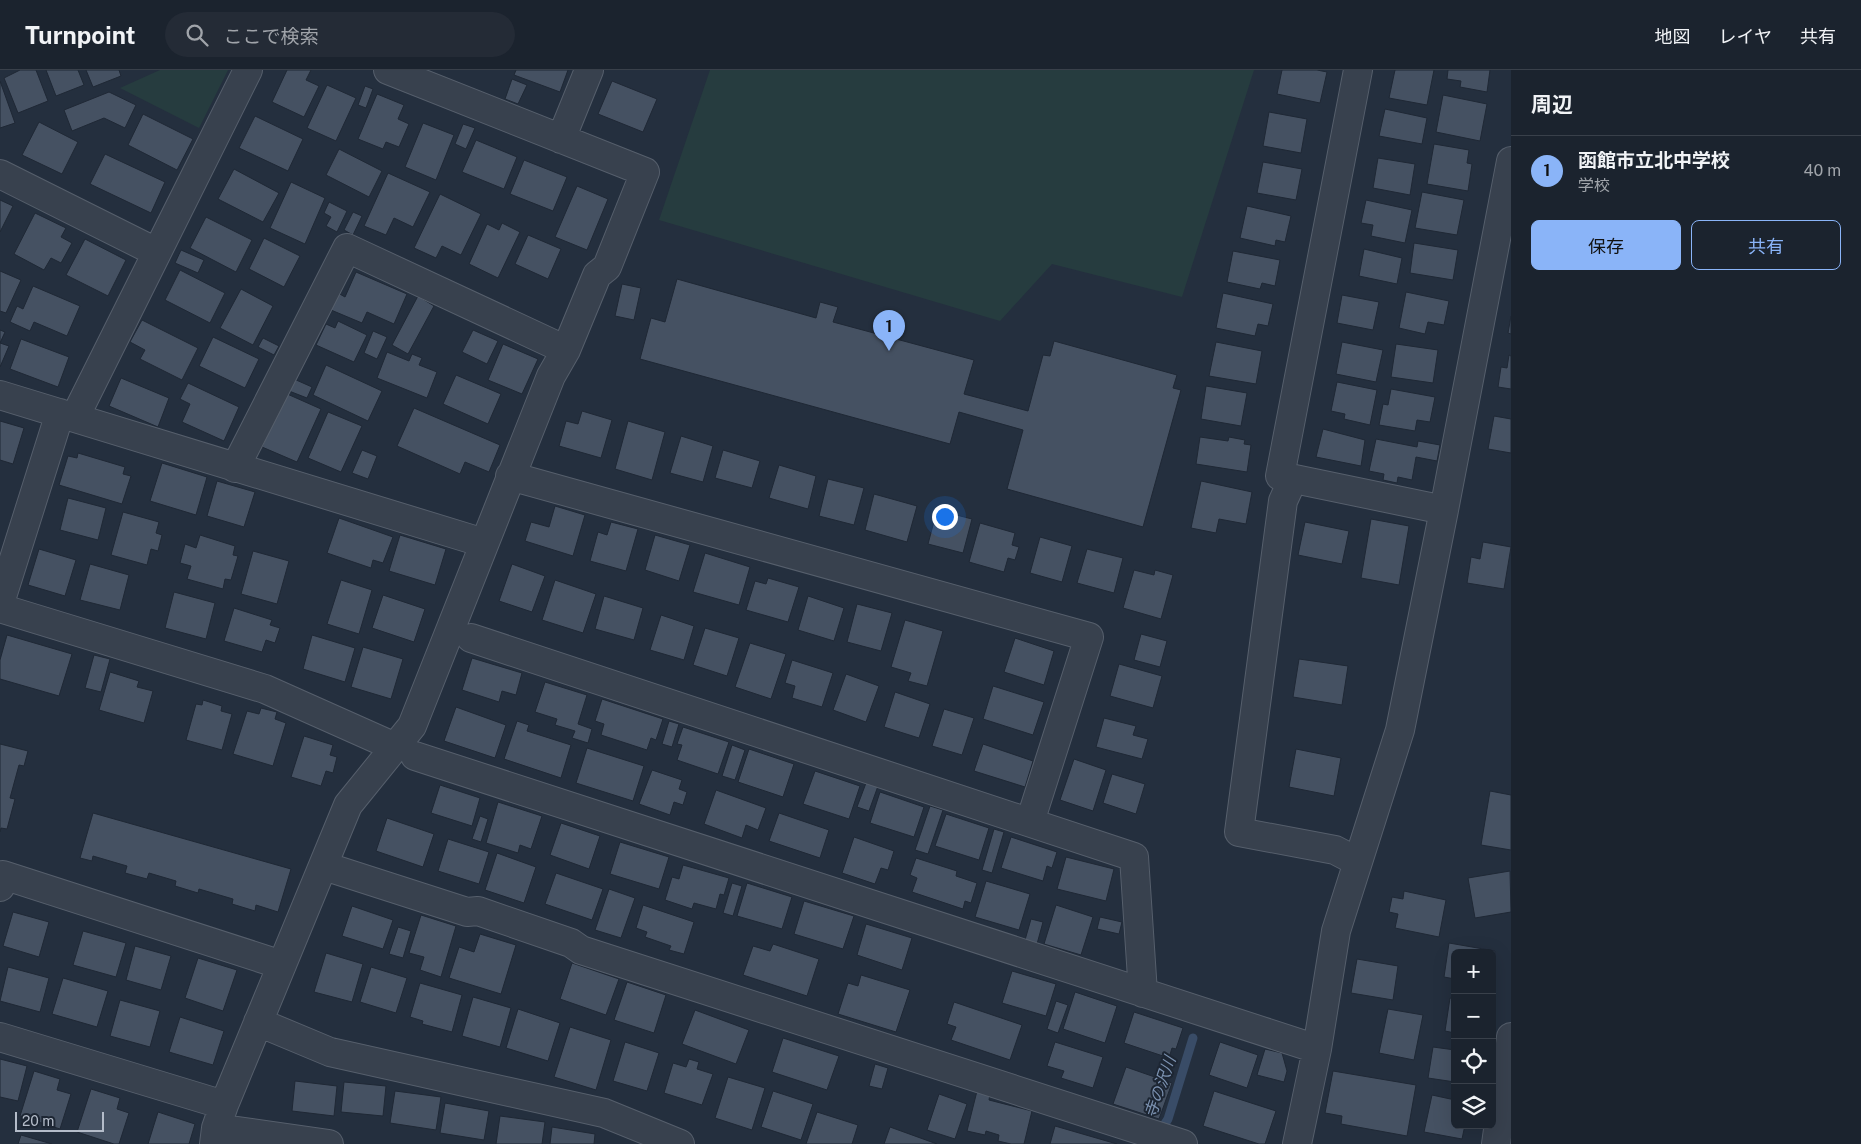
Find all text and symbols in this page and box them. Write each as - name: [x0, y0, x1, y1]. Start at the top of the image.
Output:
- search box: [165, 12, 515, 57]
- text: Turnpoint: [25, 21, 135, 49]
- icon: search: [183, 21, 211, 49]
- text: ここで検索: [223, 25, 318, 47]
- text: 地図: [1655, 26, 1691, 47]
- text: レイヤ: [1719, 26, 1772, 47]
- text: 共有: [1800, 26, 1836, 47]
- text: 周辺: [1531, 92, 1573, 117]
- text: 函館市立北中学校: [1578, 149, 1730, 171]
- text: 1: [1544, 161, 1550, 180]
- text: 40 m: [1803, 161, 1841, 180]
- text: 学校: [1578, 176, 1610, 195]
- button: 保存: [1531, 220, 1681, 270]
- button: 共有: [1691, 220, 1841, 270]
- pin: 1: [873, 310, 905, 351]
- your location: [932, 504, 958, 530]
- map controls: [1451, 949, 1496, 1129]
- button: +: [1451, 949, 1496, 994]
- button: −: [1451, 994, 1496, 1039]
- button: locate: [1451, 1039, 1496, 1084]
- water label: 寺の沢川: [1141, 1052, 1180, 1120]
- button: layers: [1451, 1084, 1496, 1129]
- scale bar: [15, 1109, 104, 1132]
- text: 20 m: [22, 1113, 54, 1129]

